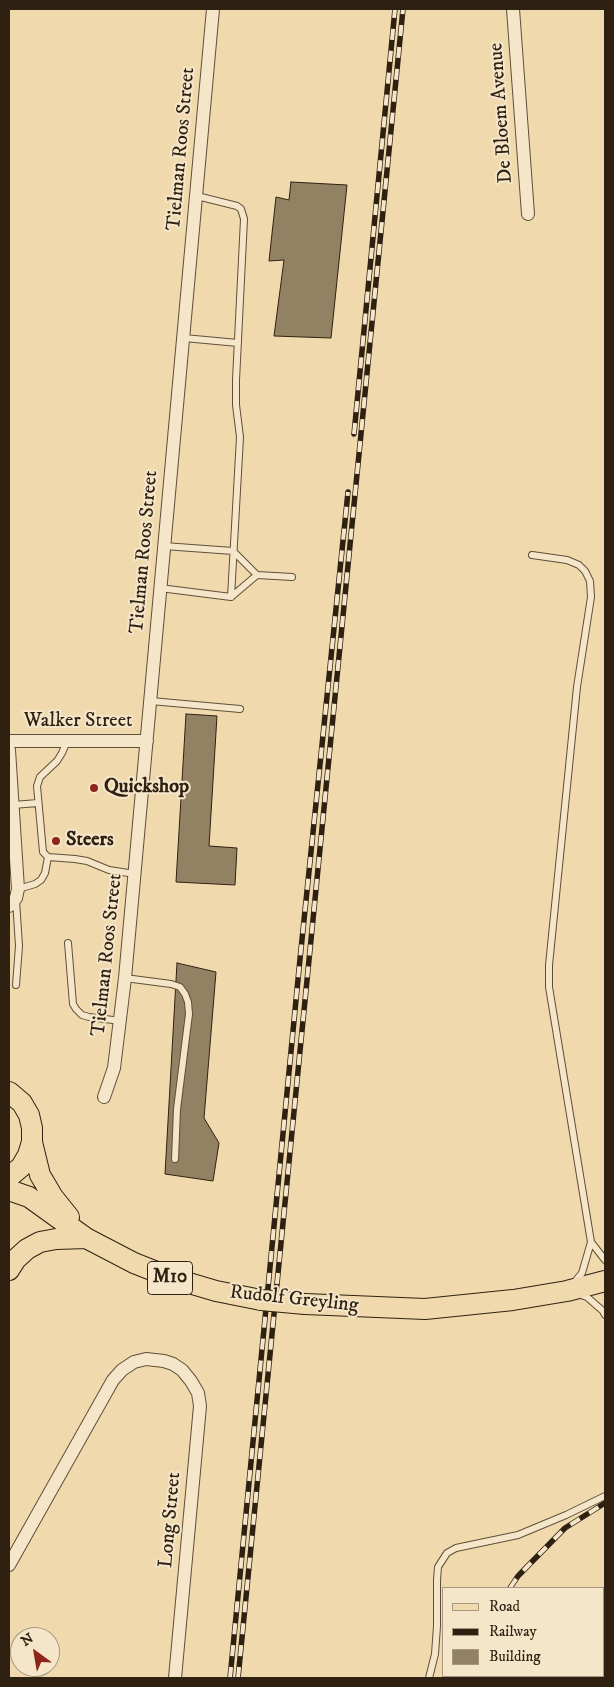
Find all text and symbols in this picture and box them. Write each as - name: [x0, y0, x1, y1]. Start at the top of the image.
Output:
- street label: De Bloem Avenue: [485, 42, 519, 184]
- street label: Tielman Roos Street: [163, 66, 201, 232]
- street label: Tielman Roos Street: [126, 469, 164, 635]
- street label: Walker Street: [24, 710, 132, 734]
- place label: Quickshop: [104, 776, 189, 800]
- marker: Quickshop: [88, 782, 100, 794]
- place label: Steers: [66, 829, 114, 853]
- marker: Steers: [50, 835, 62, 847]
- street label: Tielman Roos Street: [88, 872, 128, 1038]
- road number: M10: [148, 1262, 192, 1294]
- street label: Rudolf Greyling: [228, 1281, 360, 1319]
- street label: Long Street: [155, 1471, 187, 1569]
- legend: [442, 1587, 604, 1677]
- text: Road: [489, 1597, 520, 1616]
- text: Railway: [489, 1622, 537, 1641]
- north arrow: [10, 1627, 60, 1677]
- text: N: [18, 1629, 37, 1651]
- text: Building: [489, 1647, 541, 1666]

